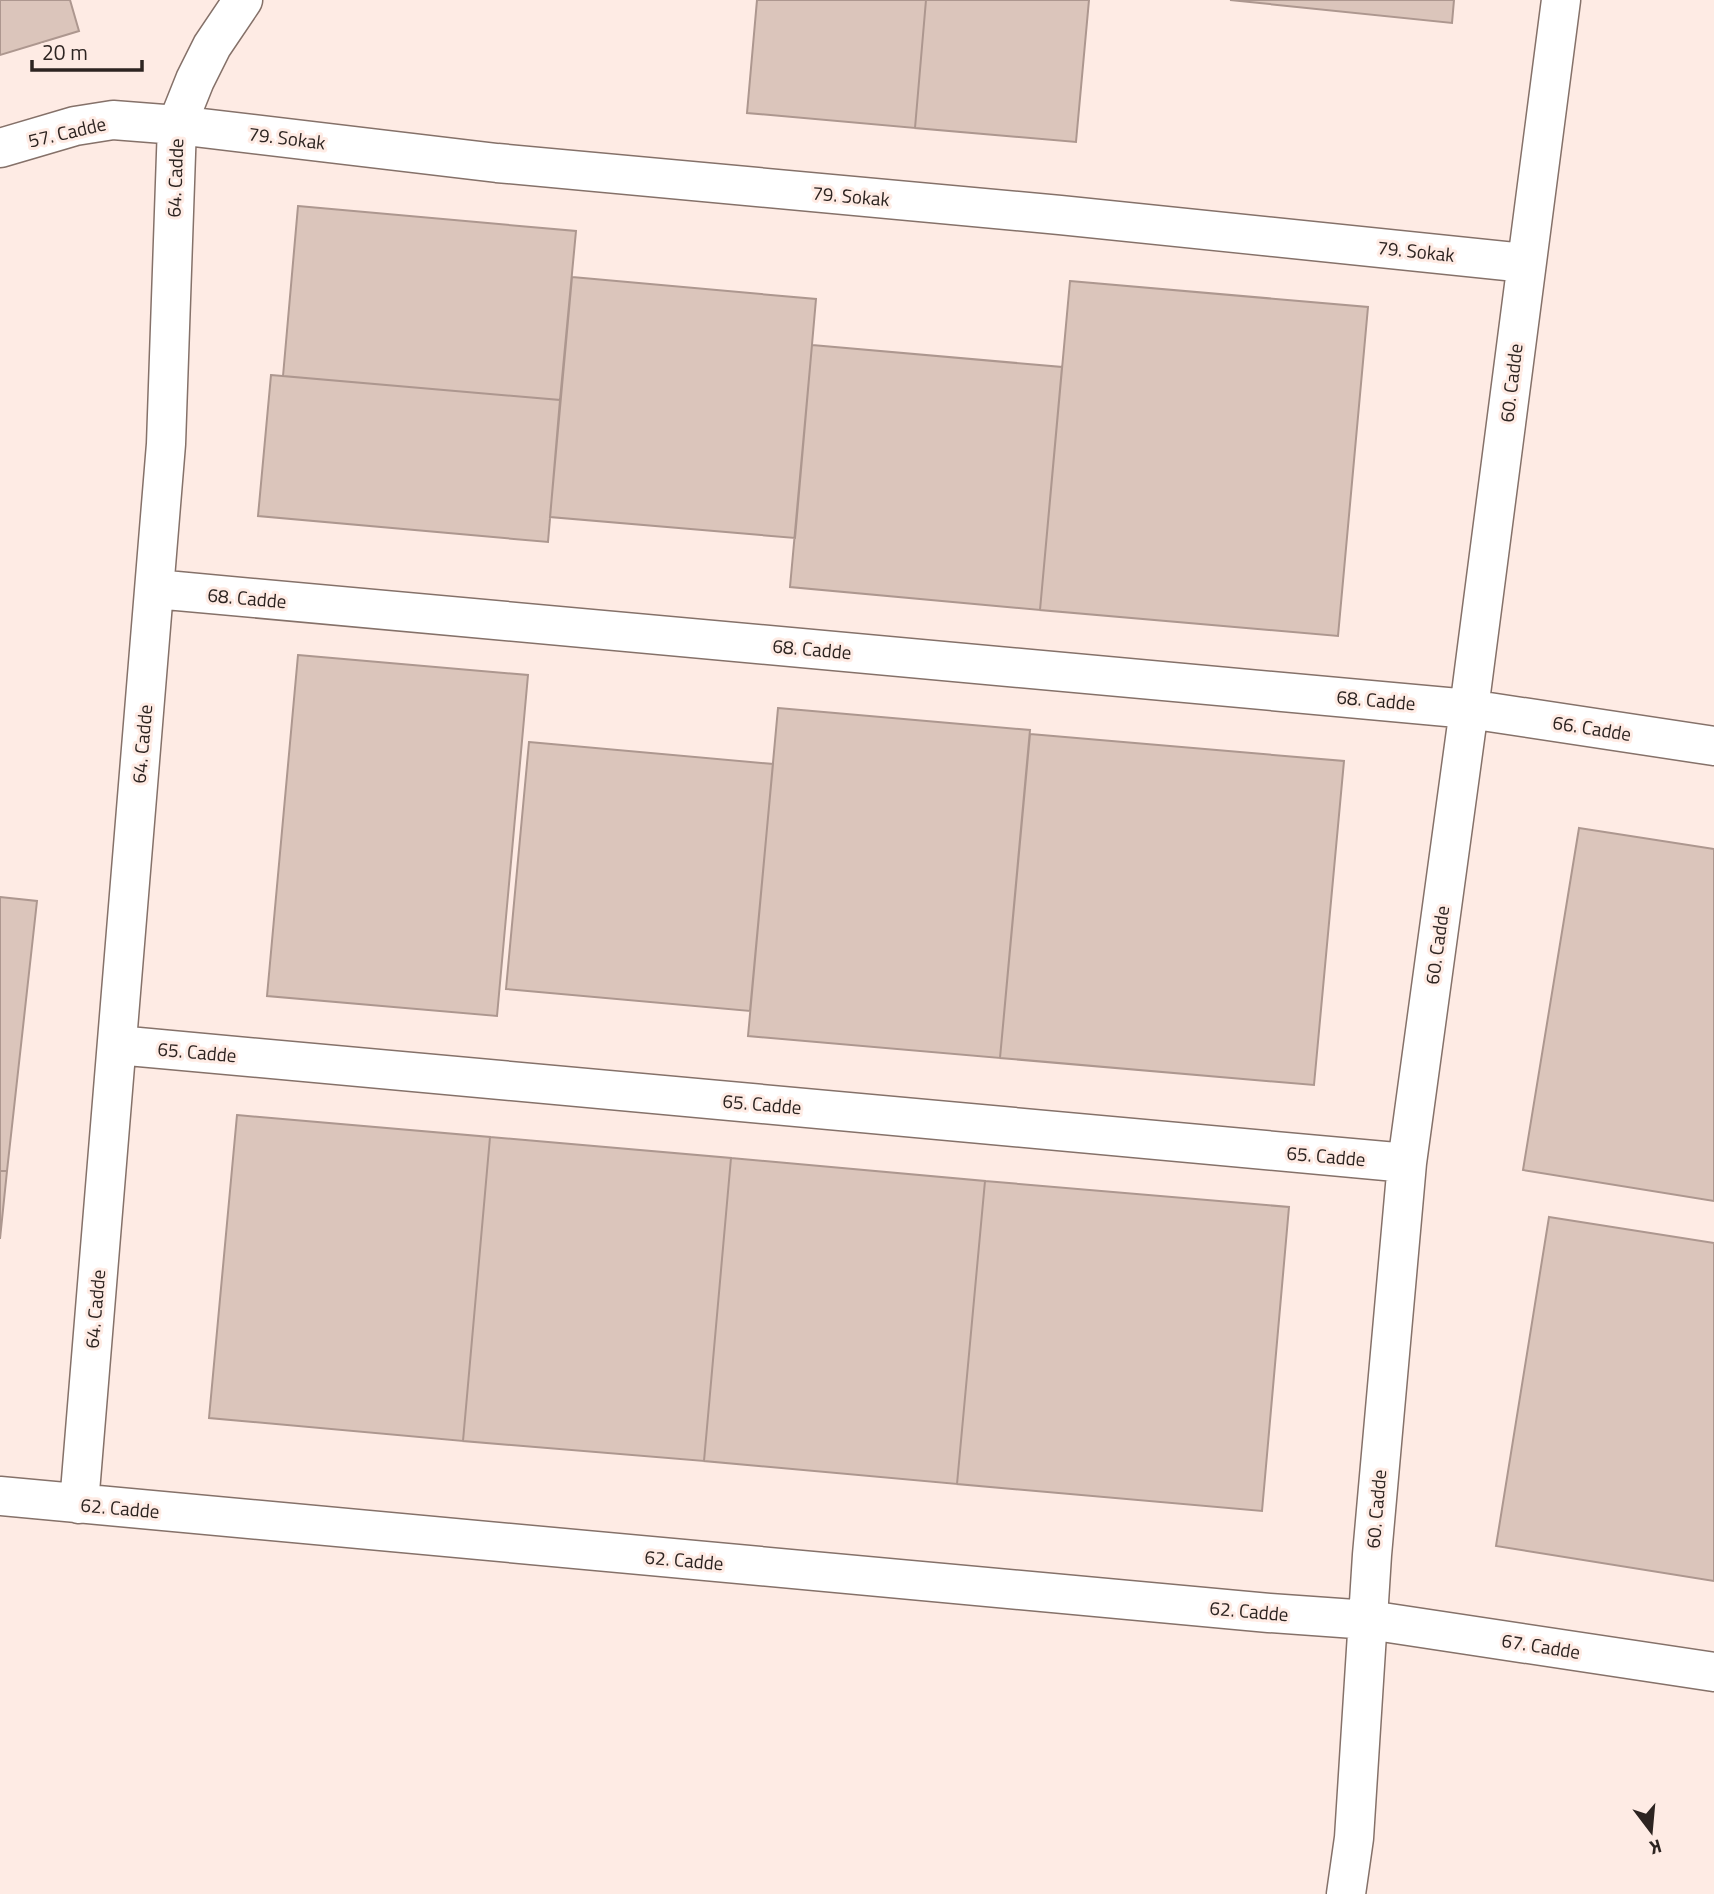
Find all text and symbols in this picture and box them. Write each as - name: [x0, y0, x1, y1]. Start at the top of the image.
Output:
- scale bar: [32, 28, 142, 72]
- text: 20 m: [42, 36, 88, 68]
- street label: 57. Cadde: [25, 108, 109, 155]
- street label: 79. Sokak: [247, 118, 327, 157]
- street label: 64. Cadde: [159, 138, 190, 218]
- street label: 79. Sokak: [811, 178, 891, 213]
- street label: 79. Sokak: [1376, 232, 1456, 269]
- street label: 60. Cadde: [1491, 342, 1530, 424]
- street label: 68. Cadde: [206, 580, 288, 615]
- street label: 68. Cadde: [771, 631, 853, 666]
- street label: 68. Cadde: [1335, 682, 1417, 717]
- street label: 64. Cadde: [124, 703, 159, 785]
- street label: 66. Cadde: [1551, 707, 1633, 748]
- street label: 60. Cadde: [1417, 904, 1456, 986]
- street label: 65. Cadde: [156, 1034, 238, 1069]
- street label: 65. Cadde: [721, 1086, 803, 1121]
- street label: 65. Cadde: [1285, 1138, 1367, 1173]
- street label: 64. Cadde: [77, 1268, 112, 1350]
- street label: 60. Cadde: [1358, 1468, 1393, 1550]
- street label: 62. Cadde: [79, 1490, 161, 1525]
- street label: 62. Cadde: [643, 1542, 725, 1577]
- street label: 62. Cadde: [1208, 1593, 1290, 1628]
- street label: 67. Cadde: [1500, 1625, 1582, 1666]
- north arrow: [1616, 1796, 1686, 1866]
- text: K: [1646, 1832, 1665, 1863]

